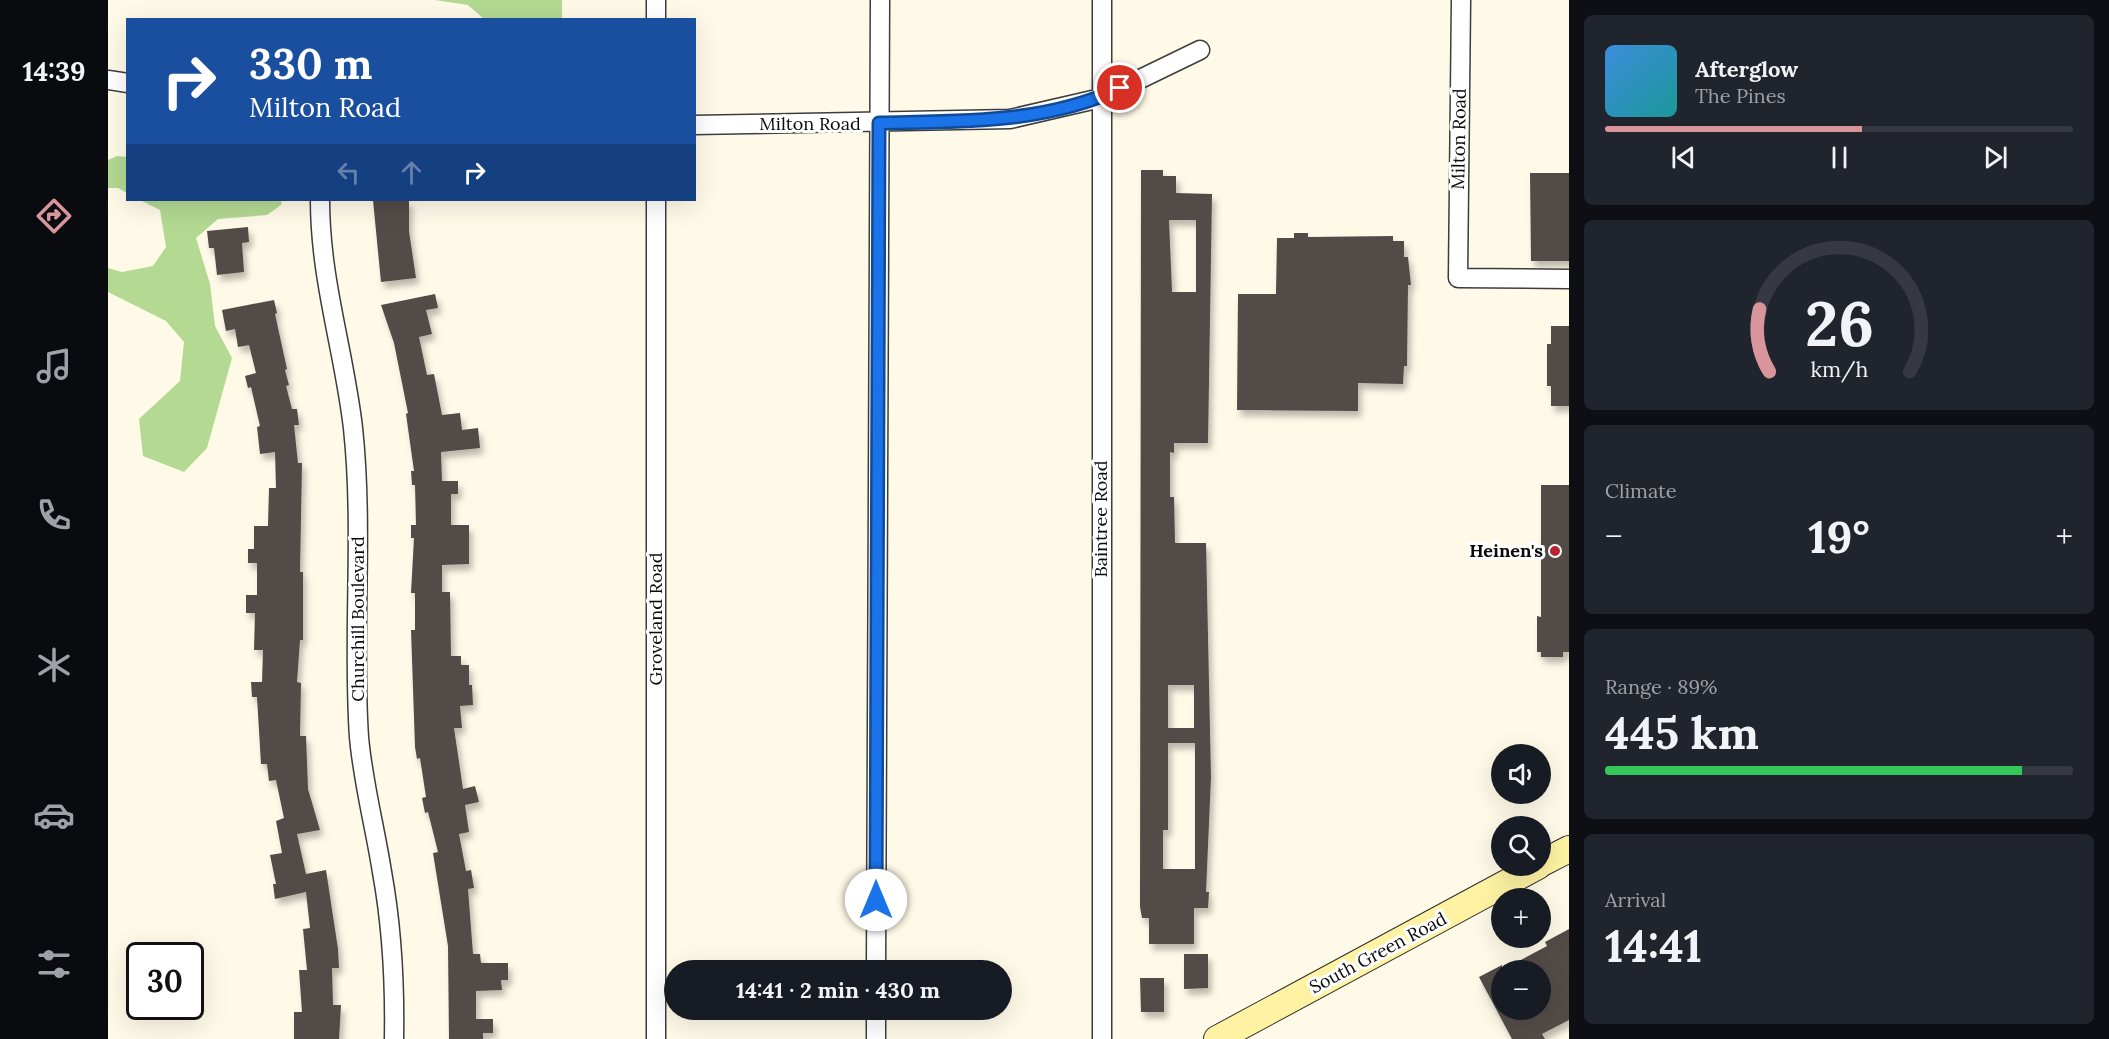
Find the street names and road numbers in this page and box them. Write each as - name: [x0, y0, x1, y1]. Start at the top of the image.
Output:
- street label: Milton Road: [1446, 88, 1471, 190]
- street label: Milton Road: [759, 112, 861, 135]
- street label: Baintree Road: [1089, 460, 1112, 577]
- street label: Churchill Boulevard: [346, 536, 369, 702]
- street label: Groveland Road: [644, 552, 667, 685]
- street label: South Green Road: [1305, 907, 1451, 998]

